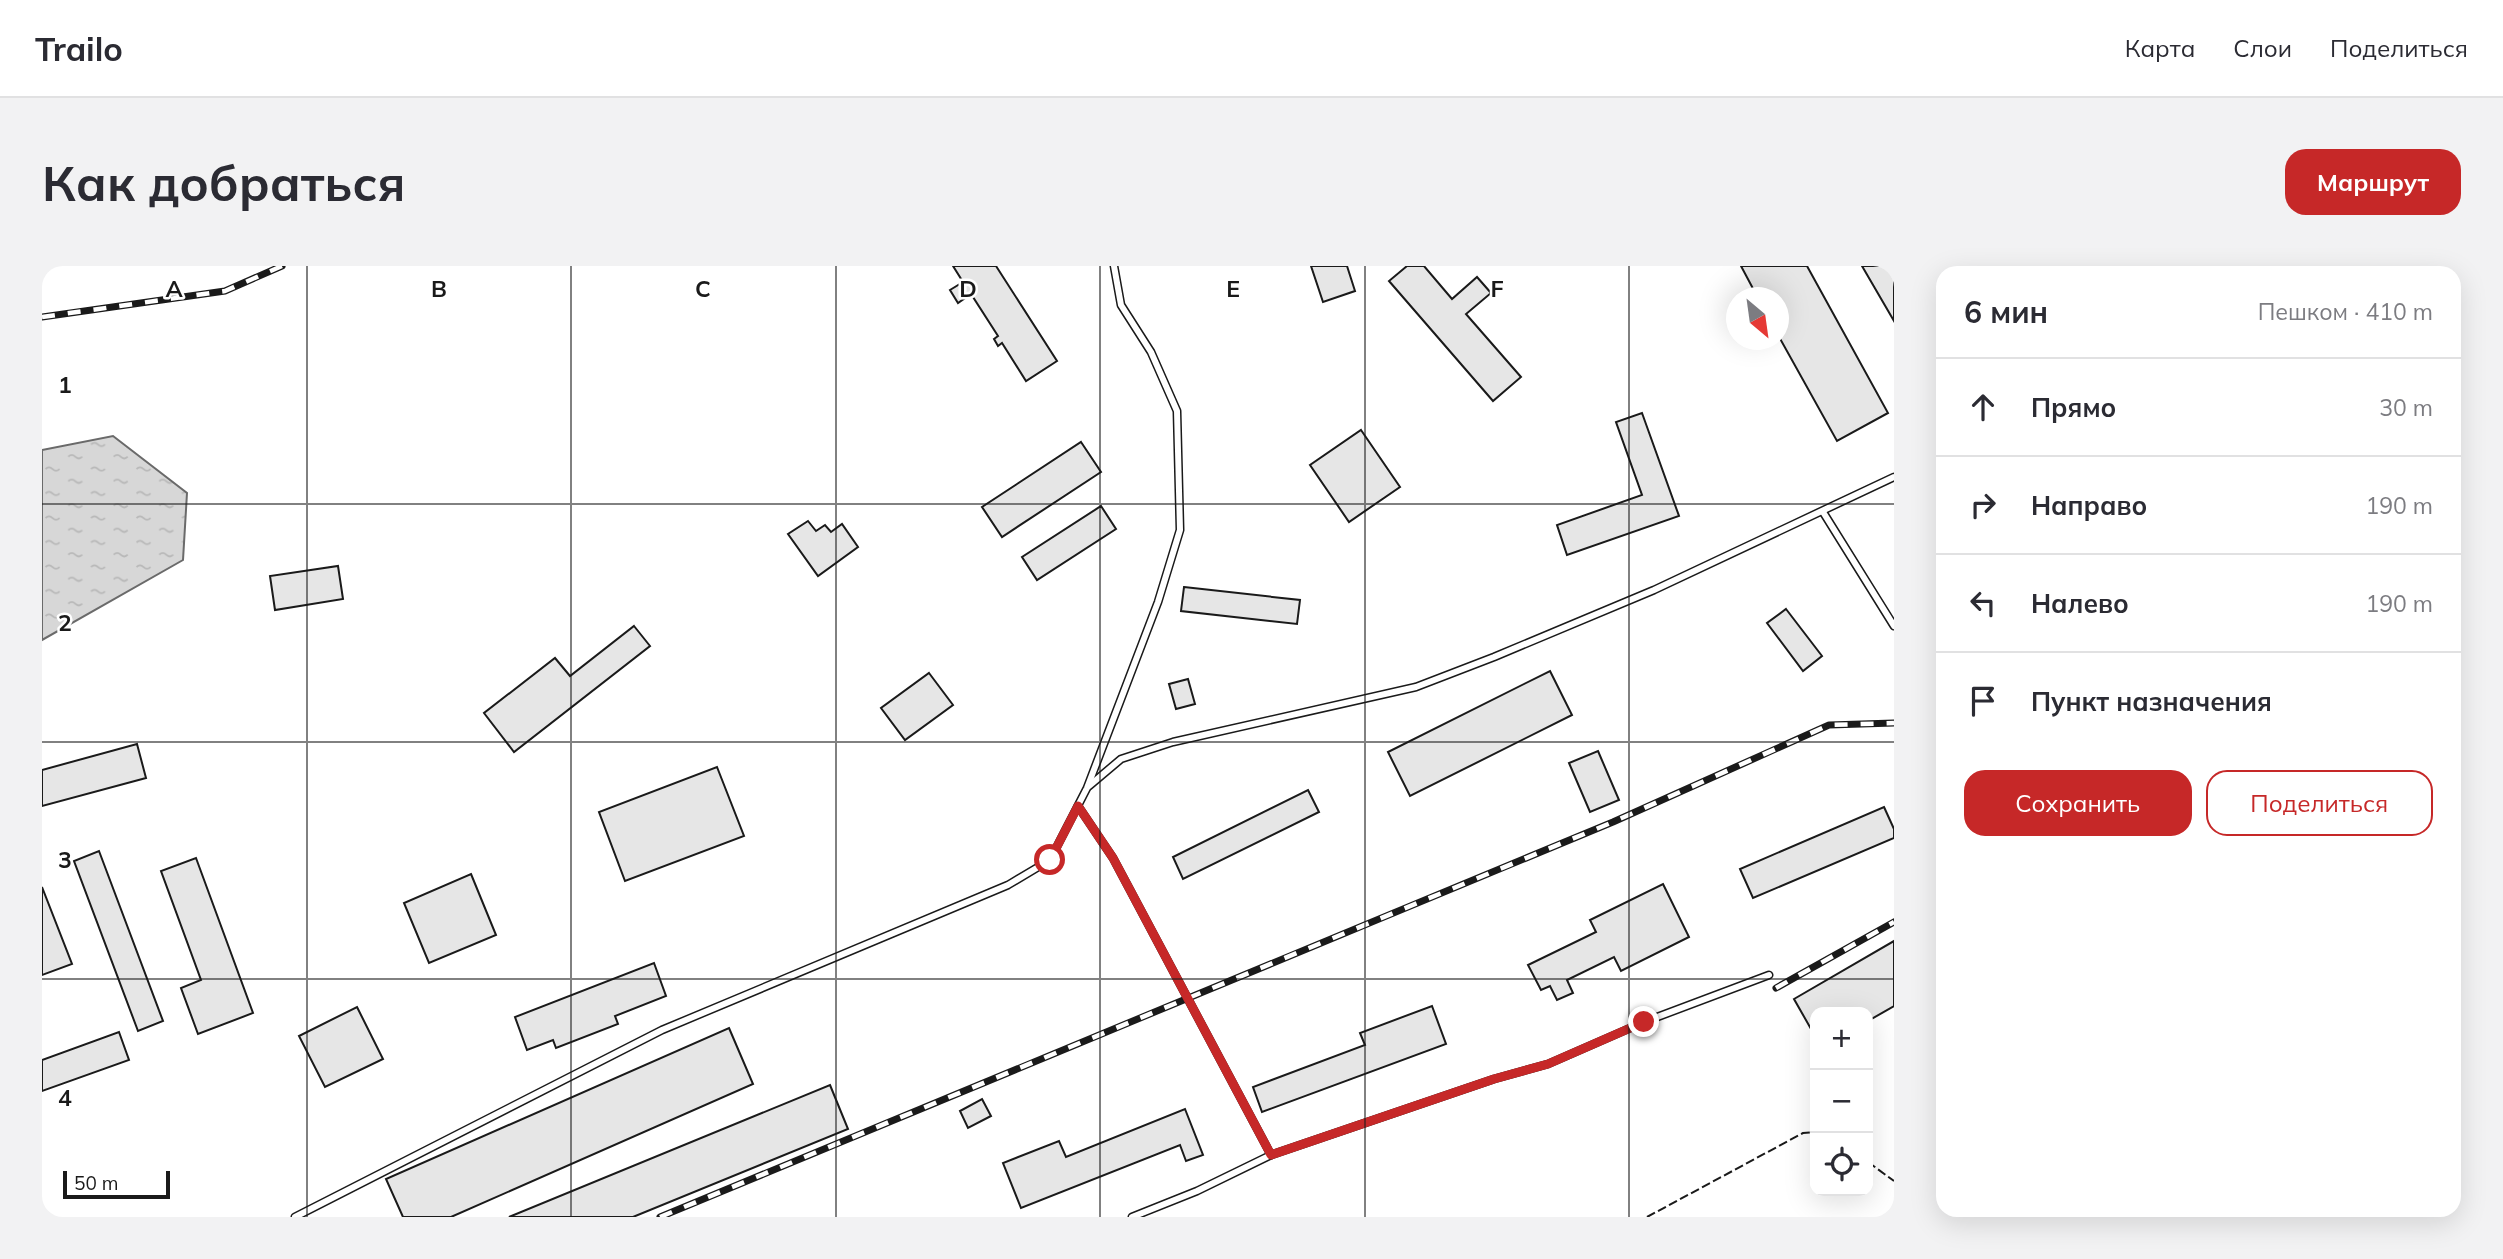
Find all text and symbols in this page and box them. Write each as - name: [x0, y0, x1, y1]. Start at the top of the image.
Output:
- text: Trailo: [35, 28, 123, 69]
- text: Карта: [2125, 33, 2195, 63]
- text: Слои: [2233, 33, 2292, 63]
- text: Поделиться: [2330, 33, 2468, 63]
- button: Маршрут: [2285, 149, 2461, 215]
- text: Как добраться: [42, 152, 405, 213]
- text: A: [165, 274, 183, 303]
- text: B: [431, 274, 447, 303]
- text: C: [695, 274, 711, 303]
- text: D: [959, 274, 977, 303]
- text: E: [1226, 274, 1240, 303]
- text: F: [1490, 274, 1504, 303]
- north arrow: [1726, 287, 1789, 350]
- text: 6 мин: [1964, 293, 2048, 331]
- text: Пешком · 410 m: [2258, 297, 2433, 326]
- text: 1: [58, 370, 72, 399]
- icon: ahead: [1964, 388, 2002, 426]
- text: Прямо: [2031, 391, 2116, 424]
- text: 30 m: [2379, 393, 2433, 422]
- icon: right: [1964, 486, 2002, 524]
- text: Направо: [2031, 489, 2147, 522]
- text: 190 m: [2365, 491, 2433, 520]
- icon: left: [1964, 584, 2002, 622]
- text: Налево: [2031, 587, 2129, 620]
- text: 190 m: [2365, 589, 2433, 618]
- text: 2: [58, 608, 72, 637]
- icon: arrive: [1964, 682, 2002, 720]
- text: Пункт назначения: [2031, 685, 2272, 718]
- button: Сохранить: [1964, 770, 2192, 836]
- button: Поделиться: [2206, 770, 2433, 836]
- route start: [1034, 844, 1065, 875]
- text: 3: [58, 845, 72, 874]
- route end: [1628, 1006, 1659, 1037]
- map controls: [1810, 1007, 1873, 1196]
- button: +: [1810, 1007, 1873, 1070]
- button: −: [1810, 1070, 1873, 1133]
- text: 4: [58, 1083, 72, 1112]
- button: locate: [1810, 1133, 1873, 1196]
- scale bar: [63, 1168, 170, 1200]
- text: 50 m: [74, 1171, 118, 1195]

